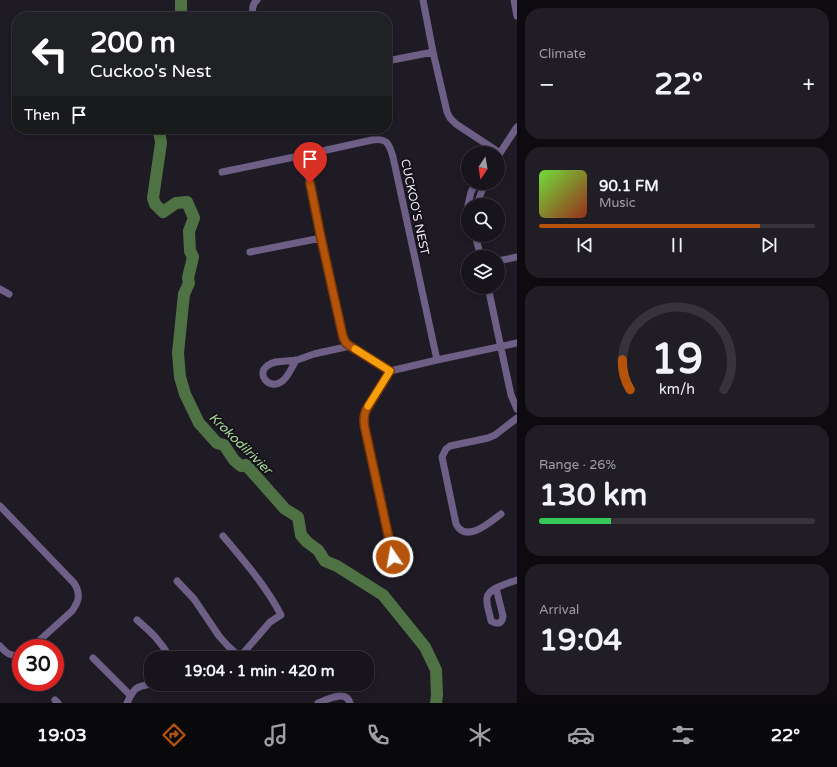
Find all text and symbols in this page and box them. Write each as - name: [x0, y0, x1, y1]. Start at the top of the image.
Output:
- text: 200 m: [90, 26, 176, 60]
- icon: left: [24, 28, 76, 80]
- text: Climate: [539, 46, 586, 62]
- text: Cuckoo's Nest: [90, 60, 211, 82]
- text: 22°: [654, 66, 703, 103]
- text: −: [539, 72, 555, 98]
- text: +: [803, 72, 815, 98]
- icon: arrive: [68, 104, 90, 126]
- text: Then: [24, 106, 60, 124]
- pin: [293, 142, 327, 183]
- north arrow: [461, 146, 505, 190]
- map controls: [461, 146, 505, 294]
- icon: arrive: [299, 148, 321, 170]
- street label: CUCKOO'S NEST: [398, 158, 432, 257]
- text: 90.1 FM: [599, 177, 659, 195]
- text: Music: [599, 195, 636, 211]
- button: search: [461, 198, 505, 242]
- icon: previous: [574, 234, 596, 256]
- icon: pause: [666, 234, 688, 256]
- icon: next: [758, 234, 780, 256]
- button: layers: [461, 250, 505, 294]
- text: 19: [651, 334, 703, 384]
- text: km/h: [659, 380, 695, 397]
- water label: Krokodilrivier: [205, 410, 277, 479]
- text: Range · 26%: [539, 457, 616, 473]
- text: 130 km: [539, 477, 647, 514]
- position arrow: [372, 536, 414, 578]
- text: Arrival: [539, 602, 579, 618]
- text: 19:04: [539, 622, 622, 659]
- speed limit sign: 30: [12, 639, 64, 691]
- text: 19:04 · 1 min · 420 m: [184, 662, 334, 680]
- icon: directions: [160, 721, 188, 749]
- icon: music: [262, 721, 290, 749]
- icon: phone: [364, 721, 392, 749]
- icon: climate: [466, 721, 494, 749]
- icon: car: [567, 721, 595, 749]
- icon: filters: [669, 721, 697, 749]
- text: 19:03: [37, 724, 87, 746]
- text: 22°: [771, 724, 800, 746]

